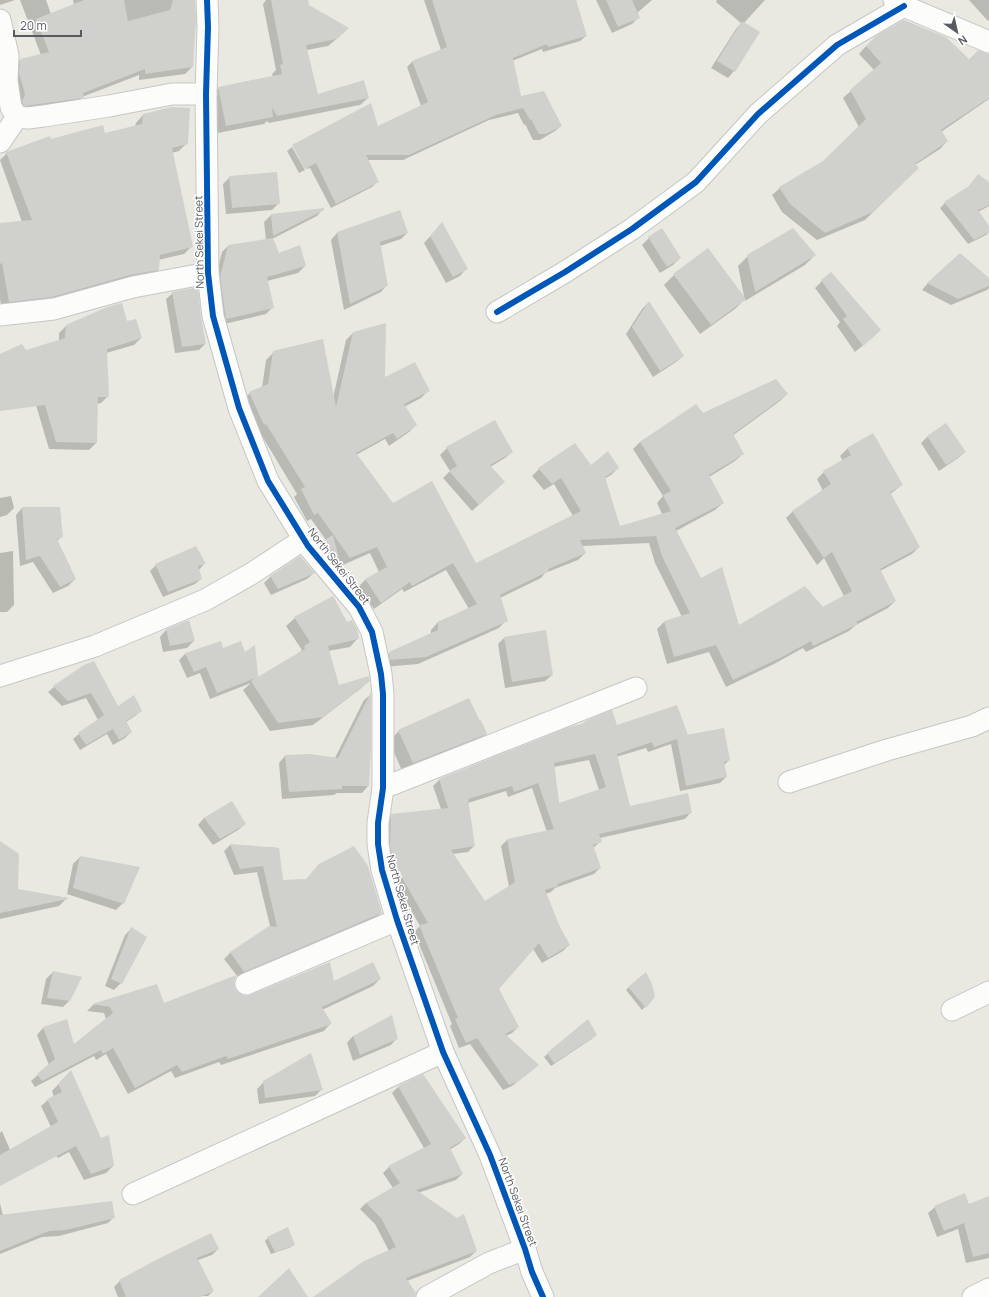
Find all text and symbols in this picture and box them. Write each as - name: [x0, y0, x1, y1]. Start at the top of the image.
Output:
- scale bar: [14, 12, 81, 38]
- north arrow: [937, 12, 977, 52]
- text: 20 m: [20, 17, 47, 34]
- text: N: [955, 32, 970, 49]
- street label: North Sekei Street: [190, 195, 207, 289]
- street label: North Sekei Street: [305, 524, 374, 607]
- street label: North Sekei Street: [383, 853, 424, 947]
- street label: North Sekei Street: [495, 1155, 541, 1248]

